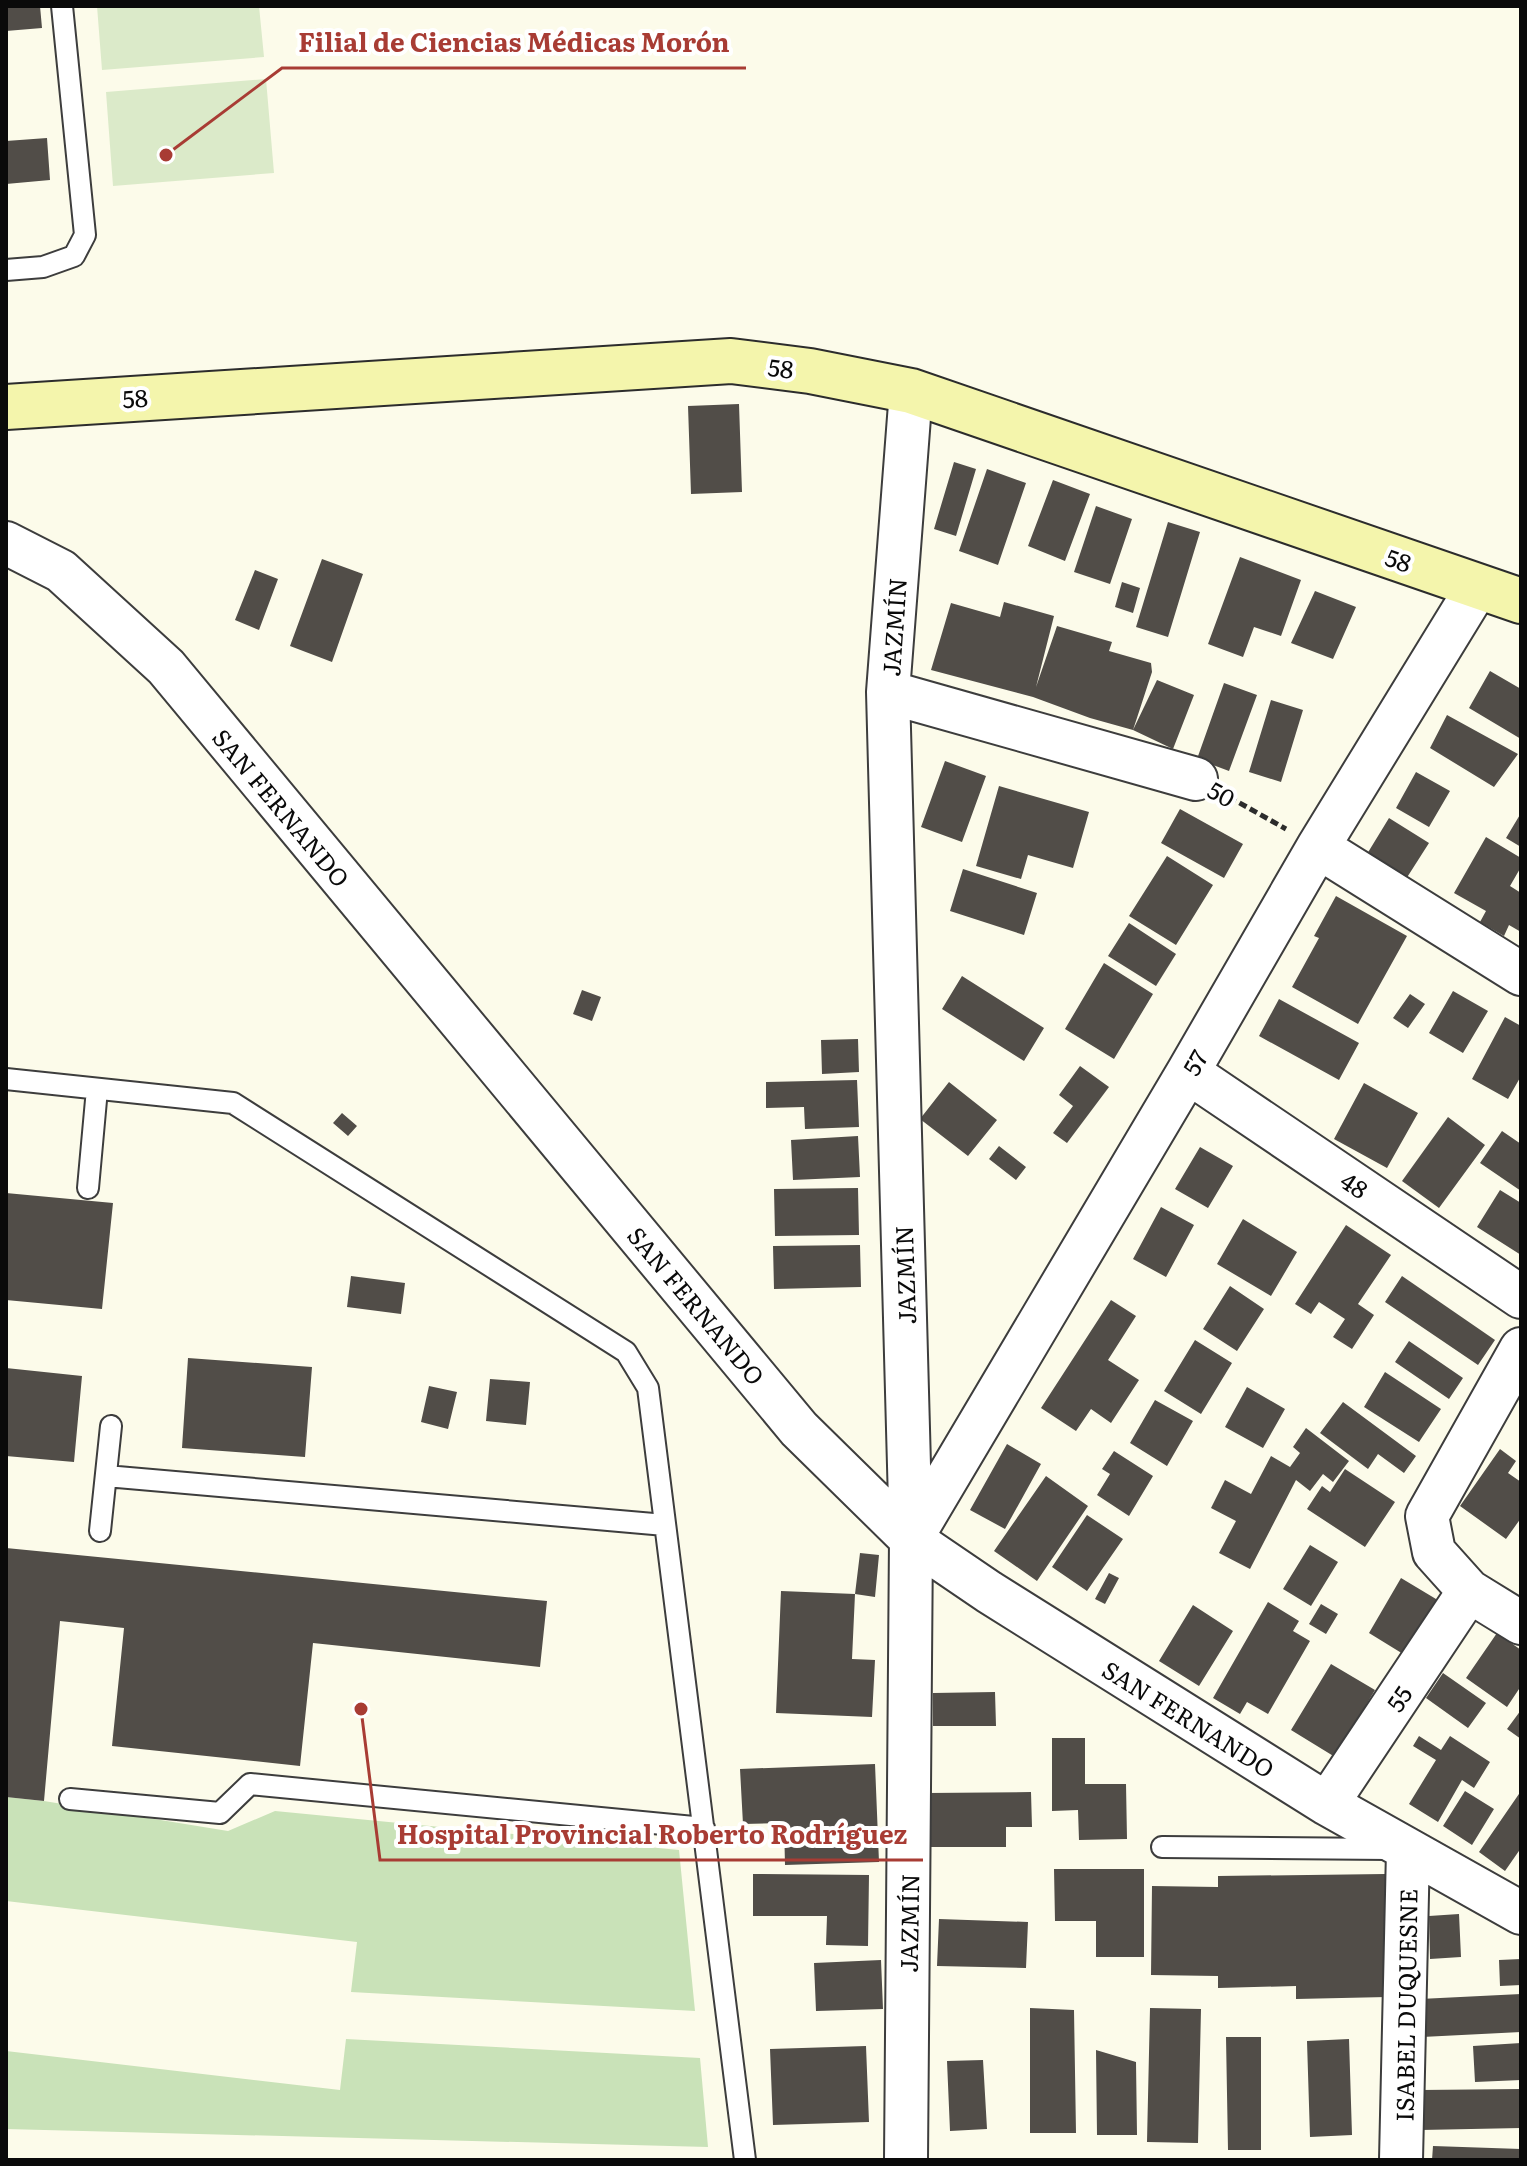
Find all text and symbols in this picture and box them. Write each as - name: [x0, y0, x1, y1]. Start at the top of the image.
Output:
- callout: Filial de Ciencias Médicas Morón: [282, 18, 746, 68]
- text: Filial de Ciencias Médicas Morón: [298, 21, 730, 60]
- street label: 58: [766, 348, 796, 386]
- street label: 58: [121, 379, 149, 415]
- street label: 58: [1381, 538, 1417, 580]
- street label: JAZMÍN: [872, 576, 914, 678]
- street label: SAN FERNANDO: [205, 720, 359, 894]
- street label: 50: [1202, 771, 1242, 815]
- street label: 57: [1173, 1043, 1215, 1081]
- street label: 48: [1334, 1162, 1376, 1206]
- street label: SAN FERNANDO: [620, 1218, 774, 1392]
- street label: JAZMÍN: [885, 1225, 923, 1325]
- street label: SAN FERNANDO: [1096, 1651, 1282, 1785]
- street label: 55: [1377, 1678, 1419, 1718]
- callout: Hospital Provincial Roberto Rodríguez: [380, 1810, 923, 1860]
- text: Hospital Provincial Roberto Rodríguez: [397, 1813, 907, 1852]
- street label: JAZMÍN: [890, 1873, 926, 1973]
- street label: ISABEL DUQUESNE: [1385, 1888, 1425, 2122]

